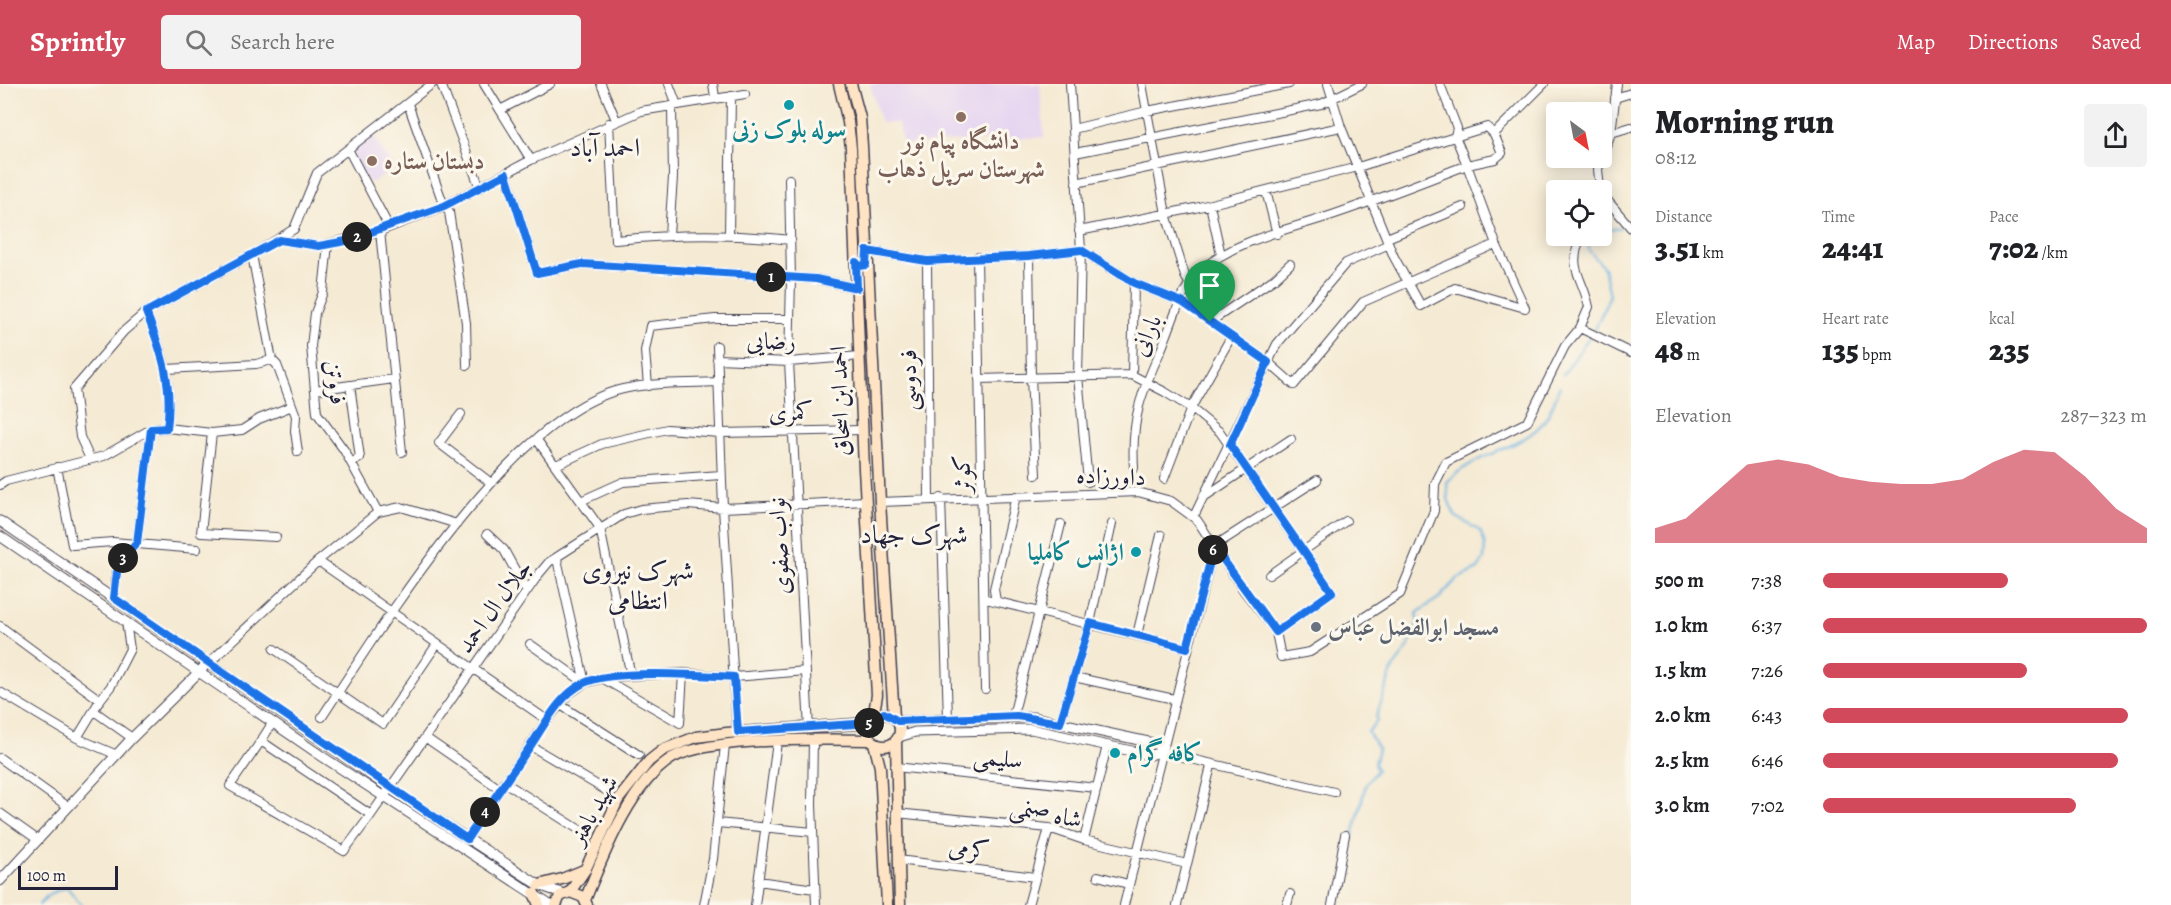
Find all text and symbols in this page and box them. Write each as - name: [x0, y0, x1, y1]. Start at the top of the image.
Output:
- search box: [161, 15, 581, 69]
- text: Sprintly: [30, 23, 125, 61]
- icon: search: [182, 26, 215, 59]
- text: Search here: [230, 27, 335, 57]
- text: Map: [1897, 28, 1935, 56]
- text: Directions: [1968, 28, 2058, 56]
- text: Saved: [2091, 28, 2141, 56]
- marker: سوله بلوک زنی: [782, 98, 796, 112]
- text: Morning run: [1655, 99, 1834, 144]
- north arrow: [1546, 102, 1612, 168]
- map controls: [1546, 102, 1612, 246]
- button: share: [2084, 104, 2147, 167]
- marker: دانشگاه پیام نور شهرستان سرپل ذهاب: [954, 110, 968, 124]
- place label: سوله بلوک زنی: [731, 113, 846, 145]
- place label: دانشگاه پیام نور شهرستان سرپل ذهاب: [877, 125, 1045, 187]
- district label: احمد آباد: [570, 130, 640, 165]
- text: 08:12: [1655, 144, 1696, 171]
- place label: دبستان ستاره: [384, 145, 485, 177]
- marker: دبستان ستاره: [365, 154, 379, 168]
- button: locate: [1546, 180, 1612, 246]
- text: Distance: [1655, 206, 1712, 228]
- text: Time: [1822, 206, 1855, 228]
- text: Pace: [1989, 206, 2019, 228]
- pin: 2: [342, 222, 372, 252]
- text: 2: [353, 226, 361, 248]
- text: 3.51: [1655, 228, 1700, 268]
- text: 24:41: [1822, 228, 1884, 268]
- text: 7:02: [1989, 228, 2038, 268]
- text: km: [1700, 242, 1724, 264]
- text: /km: [2038, 242, 2068, 264]
- pin: [1184, 260, 1235, 322]
- pin: 1: [756, 262, 786, 292]
- text: 1: [768, 266, 774, 288]
- icon: arrive: [1193, 269, 1226, 302]
- text: Elevation: [1655, 308, 1716, 330]
- text: Heart rate: [1822, 308, 1889, 330]
- text: kcal: [1989, 308, 2015, 330]
- street label: بارانی: [1123, 309, 1169, 361]
- street label: رضایی: [746, 325, 796, 357]
- text: 48: [1655, 330, 1684, 370]
- text: 135: [1822, 330, 1859, 370]
- text: 235: [1989, 330, 2030, 370]
- text: m: [1684, 344, 1700, 366]
- text: bpm: [1859, 344, 1892, 366]
- street label: احمد ابن اسحاق: [822, 345, 858, 457]
- street label: فردوسی: [892, 349, 925, 411]
- street label: فروتن: [317, 357, 355, 407]
- street label: کمری: [768, 396, 814, 428]
- text: Elevation: [1655, 402, 1732, 429]
- text: 287–323 m: [2061, 402, 2147, 429]
- street label: کوثر: [945, 454, 979, 497]
- street label: داورزاده: [1076, 459, 1146, 493]
- street label: نواب صفوی: [760, 496, 798, 596]
- district label: شهرک جهاد: [860, 517, 968, 552]
- pin: 6: [1198, 535, 1228, 565]
- place label: اژانس کاملیا: [1028, 536, 1124, 568]
- text: 6: [1209, 539, 1217, 561]
- pin: 3: [108, 543, 138, 573]
- marker: اژانس کاملیا: [1129, 545, 1143, 559]
- text: 3: [120, 547, 126, 569]
- street label: جلال ال احمد: [449, 553, 539, 659]
- district label: شهرک نیروی انتظامی: [582, 553, 694, 618]
- text: 500 m: [1655, 567, 1704, 594]
- text: 7:38: [1751, 567, 1782, 594]
- place label: مسجد ابوالفضل عباس: [1328, 611, 1499, 644]
- text: 1.0 km: [1655, 612, 1708, 639]
- text: 6:37: [1751, 612, 1782, 639]
- marker: مسجد ابوالفضل عباس: [1309, 620, 1323, 634]
- text: 1.5 km: [1655, 657, 1707, 684]
- text: 7:26: [1751, 657, 1783, 684]
- text: 2.0 km: [1655, 702, 1711, 729]
- text: 6:43: [1751, 702, 1782, 729]
- pin: 5: [854, 708, 884, 738]
- text: 5: [866, 712, 872, 734]
- place label: کافه گرام: [1127, 737, 1202, 774]
- street label: سلیمی: [972, 740, 1024, 777]
- marker: کافه گرام: [1108, 746, 1122, 760]
- text: 2.5 km: [1655, 747, 1709, 774]
- text: 6:46: [1751, 747, 1783, 774]
- street label: شهید باهنر: [559, 769, 625, 853]
- street label: شاه صنمی: [1007, 790, 1085, 837]
- text: 3.0 km: [1655, 792, 1710, 819]
- text: 7:02: [1751, 792, 1784, 819]
- pin: 4: [470, 797, 500, 827]
- text: 4: [481, 801, 489, 823]
- street label: کرمی: [947, 831, 991, 867]
- scale bar: [18, 863, 118, 890]
- text: 100 m: [27, 865, 66, 887]

